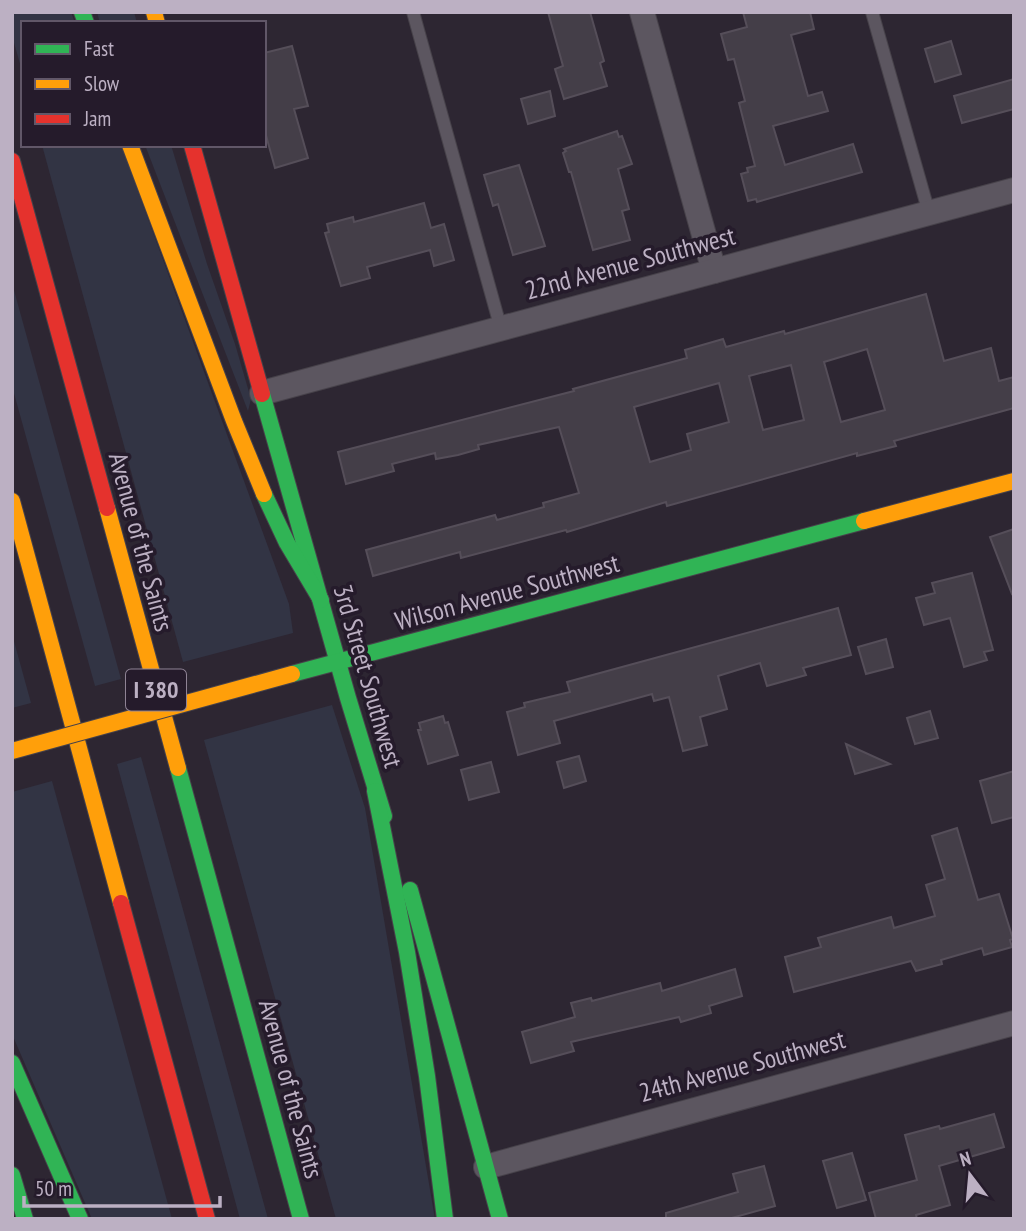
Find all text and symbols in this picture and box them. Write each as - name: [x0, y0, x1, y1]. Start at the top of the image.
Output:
- legend: [21, 21, 266, 147]
- text: Fast: [84, 35, 114, 62]
- text: Slow: [84, 70, 120, 97]
- text: Jam: [83, 105, 111, 132]
- street label: 22nd Avenue Southwest: [521, 219, 739, 306]
- street label: Avenue of the Saints: [102, 449, 181, 635]
- street label: Wilson Avenue Southwest: [391, 546, 623, 637]
- street label: 3rd Street Southwest: [327, 580, 410, 771]
- road number: I 380: [126, 670, 186, 710]
- street label: Avenue of the Saints: [252, 996, 331, 1182]
- street label: 24th Avenue Southwest: [635, 1022, 849, 1109]
- north arrow: [935, 1140, 1005, 1210]
- text: N: [957, 1146, 974, 1172]
- scale bar: [24, 1164, 220, 1208]
- text: 50 m: [35, 1175, 72, 1202]

